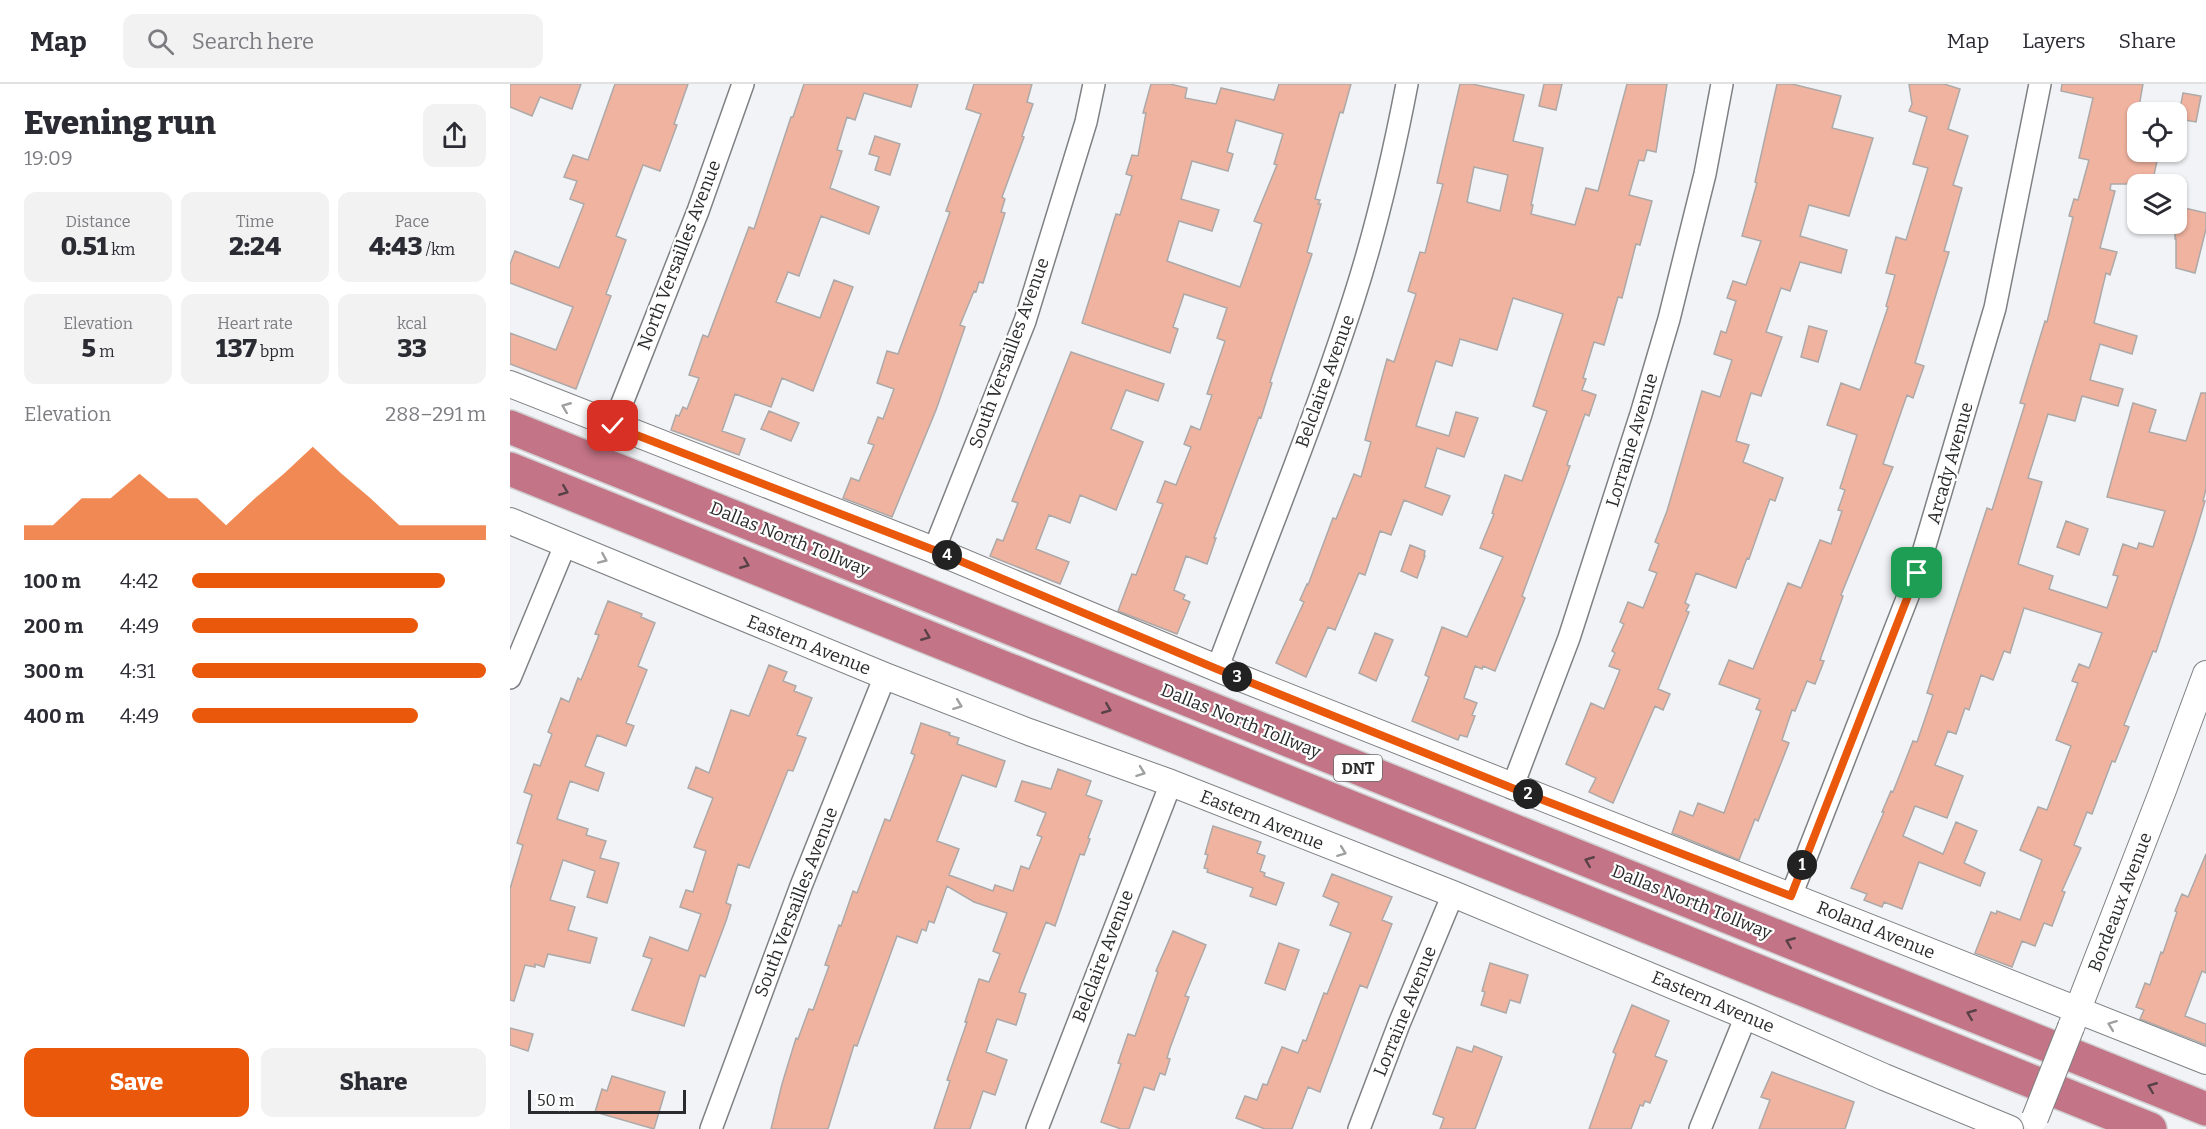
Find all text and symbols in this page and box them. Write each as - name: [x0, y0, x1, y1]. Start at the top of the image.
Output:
- search box: [123, 14, 543, 68]
- text: Map: [30, 25, 87, 58]
- icon: search: [144, 25, 177, 58]
- text: Search here: [192, 28, 314, 55]
- text: Map: [1947, 28, 1989, 54]
- text: Layers: [2022, 28, 2086, 54]
- text: Share: [2119, 28, 2176, 54]
- map controls: [2127, 102, 2187, 234]
- button: locate: [2127, 102, 2187, 162]
- text: Evening run: [24, 103, 216, 143]
- button: share: [423, 104, 486, 167]
- text: 19:09: [24, 146, 73, 170]
- street label: North Versailles Avenue: [633, 157, 725, 353]
- button: layers: [2127, 174, 2187, 234]
- text: Distance: [66, 212, 130, 231]
- text: Time: [236, 212, 274, 231]
- text: Pace: [395, 212, 429, 231]
- text: 0.51: [61, 231, 108, 262]
- text: 2:24: [229, 231, 281, 262]
- text: 4:43: [369, 231, 423, 262]
- text: km: [108, 240, 135, 259]
- text: /km: [423, 240, 455, 259]
- street label: South Versailles Avenue: [964, 255, 1054, 451]
- street label: Belclaire Avenue: [1291, 312, 1359, 450]
- text: Elevation: [63, 314, 133, 333]
- text: Heart rate: [217, 314, 293, 333]
- text: kcal: [397, 314, 427, 333]
- text: 5: [82, 333, 96, 364]
- text: 137: [216, 333, 257, 364]
- text: 33: [397, 333, 427, 364]
- text: m: [96, 342, 114, 361]
- text: bpm: [257, 342, 294, 361]
- street label: Lorraine Avenue: [1601, 371, 1663, 509]
- pin: [587, 400, 638, 451]
- street label: Arcady Avenue: [1922, 400, 1978, 526]
- text: Elevation: [24, 402, 111, 426]
- text: 288–291 m: [385, 402, 486, 426]
- one-way arrow: [562, 402, 573, 414]
- icon: check: [596, 409, 629, 442]
- one-way arrow: [558, 484, 569, 496]
- street label: Dallas North Tollway: [707, 497, 874, 581]
- pin: 4: [932, 540, 962, 570]
- text: 4: [942, 545, 952, 564]
- pin: [1891, 547, 1942, 598]
- one-way arrow: [597, 552, 608, 564]
- one-way arrow: [739, 556, 750, 569]
- icon: arrive: [1900, 556, 1933, 589]
- text: 100 m: [24, 569, 81, 593]
- text: 4:42: [120, 569, 158, 593]
- street label: Eastern Avenue: [744, 610, 874, 680]
- text: 200 m: [24, 614, 83, 638]
- text: 4:49: [120, 614, 159, 638]
- one-way arrow: [920, 629, 931, 641]
- text: 300 m: [24, 659, 84, 683]
- text: 4:31: [120, 659, 155, 683]
- pin: 3: [1222, 662, 1252, 692]
- text: 3: [1232, 667, 1242, 686]
- street label: Dallas North Tollway: [1158, 679, 1325, 763]
- one-way arrow: [952, 697, 963, 710]
- one-way arrow: [1101, 702, 1112, 714]
- text: 400 m: [24, 704, 84, 728]
- text: 4:49: [120, 704, 159, 728]
- road number: DNT: [1334, 755, 1382, 781]
- one-way arrow: [1135, 765, 1146, 778]
- pin: 2: [1513, 779, 1543, 809]
- text: 2: [1523, 784, 1533, 803]
- street label: Eastern Avenue: [1197, 785, 1327, 855]
- street label: South Versailles Avenue: [750, 804, 842, 1000]
- street label: Bordeaux Avenue: [2083, 829, 2157, 975]
- one-way arrow: [1336, 844, 1347, 857]
- pin: 1: [1787, 850, 1817, 880]
- text: 1: [1799, 855, 1805, 874]
- one-way arrow: [1585, 856, 1596, 868]
- street label: Dallas North Tollway: [1609, 860, 1776, 944]
- street label: Belclaire Avenue: [1068, 887, 1138, 1025]
- street label: Roland Avenue: [1814, 896, 1938, 964]
- one-way arrow: [1785, 936, 1796, 949]
- street label: Lorraine Avenue: [1369, 943, 1441, 1079]
- street label: Eastern Avenue: [1648, 966, 1778, 1038]
- one-way arrow: [1966, 1009, 1977, 1021]
- one-way arrow: [2108, 1020, 2119, 1032]
- button: Save: [24, 1048, 249, 1117]
- button: Share: [261, 1048, 486, 1117]
- one-way arrow: [2147, 1082, 2158, 1094]
- scale bar: [528, 1087, 686, 1114]
- text: 50 m: [537, 1091, 574, 1110]

